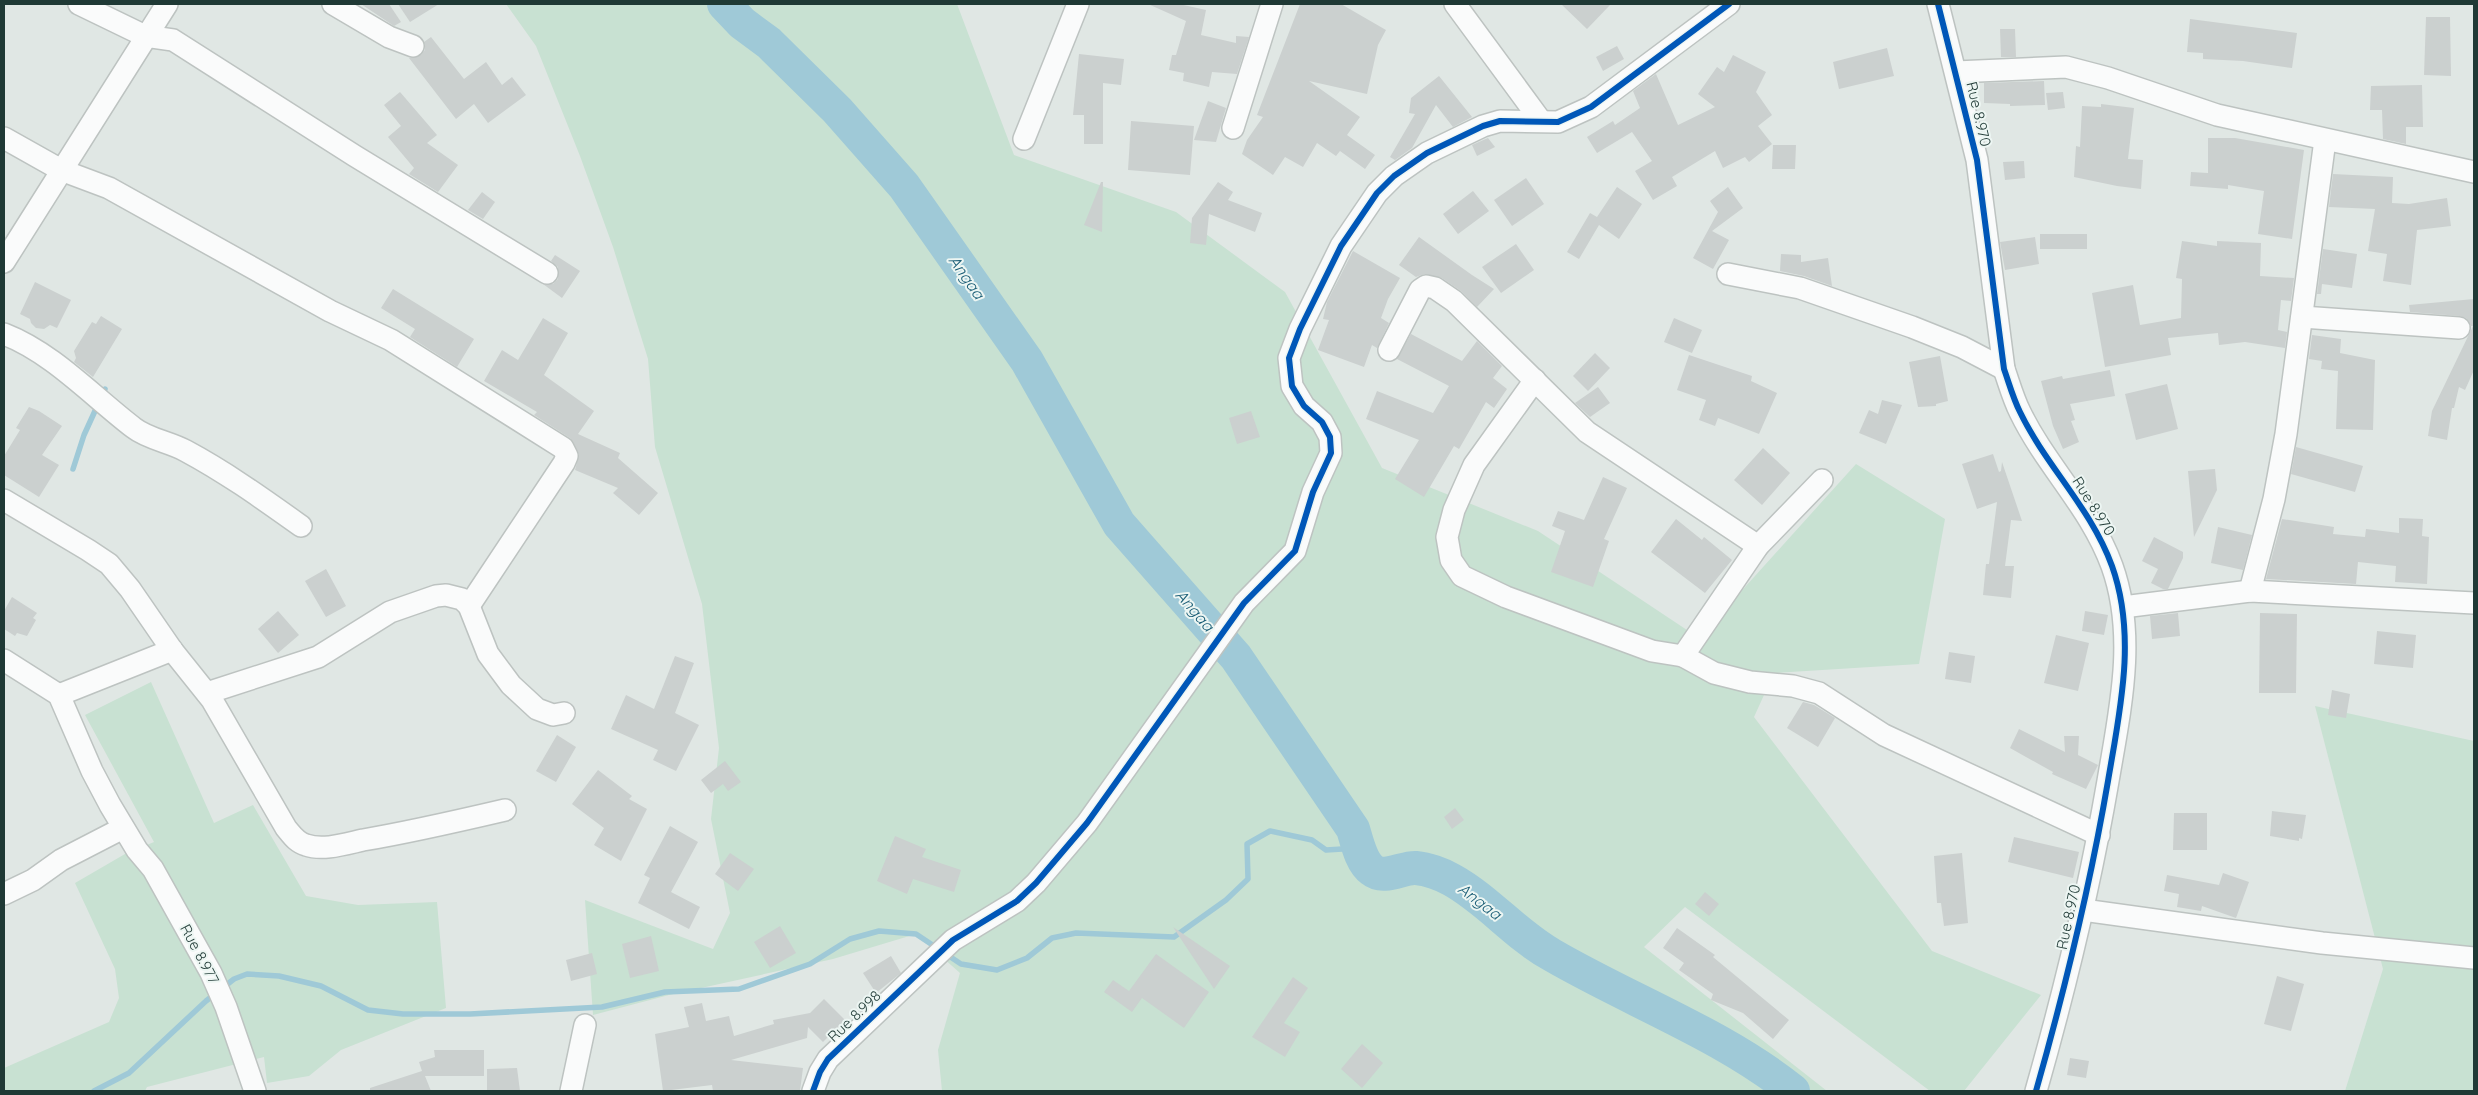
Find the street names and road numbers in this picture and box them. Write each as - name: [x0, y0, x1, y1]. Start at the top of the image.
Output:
- street label: Rue 8.970: [1962, 80, 1996, 149]
- street label: Rue 8.970: [2068, 473, 2120, 539]
- street label: Rue 8.970: [2052, 883, 2084, 951]
- street label: Rue 8.977: [176, 921, 224, 987]
- street label: Rue 8.998: [823, 986, 885, 1046]

